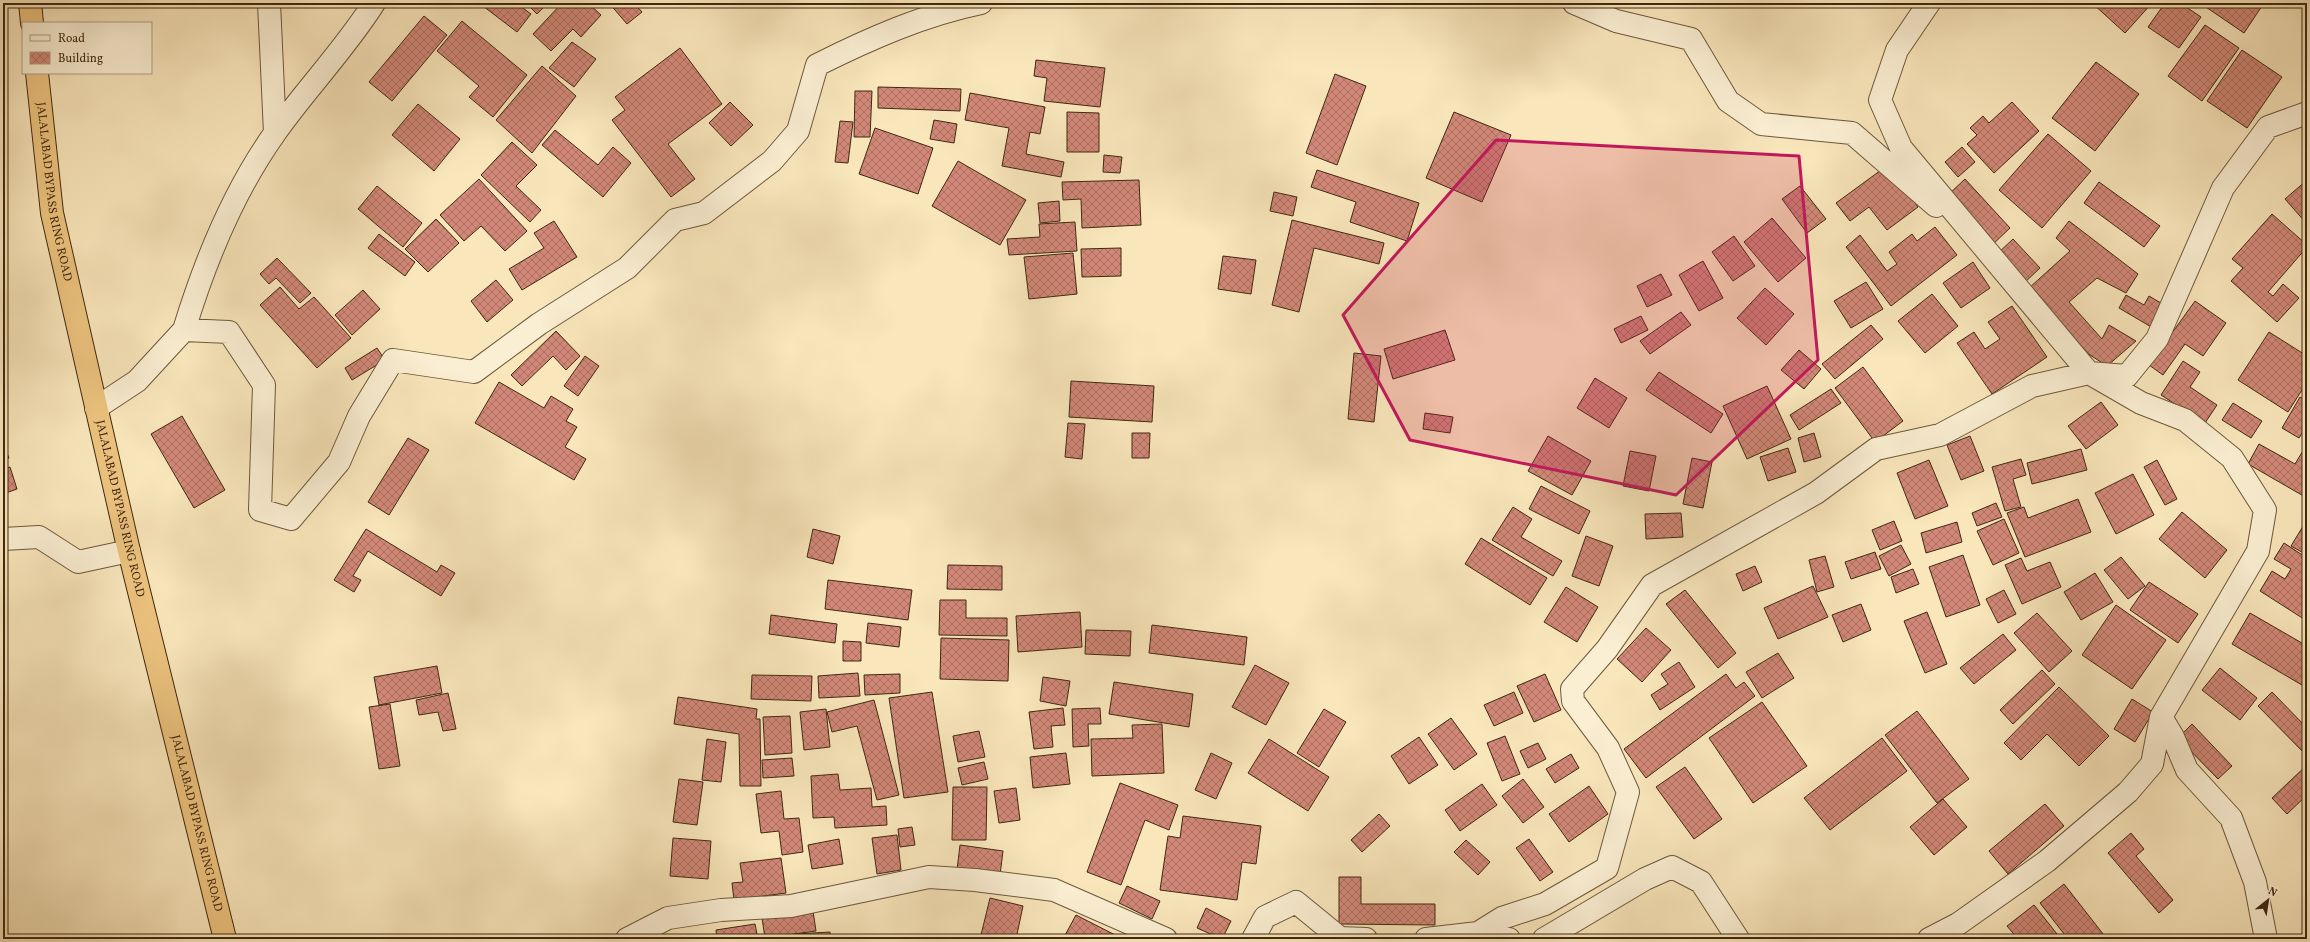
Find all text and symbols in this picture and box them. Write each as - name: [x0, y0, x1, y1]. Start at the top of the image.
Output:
- legend: [22, 22, 152, 74]
- text: Road: [58, 31, 85, 47]
- text: Building: [58, 51, 103, 67]
- street label: JALALABAD BYPASS RING ROAD: [32, 101, 75, 283]
- street label: JALALABAD BYPASS RING ROAD: [91, 418, 148, 599]
- street label: JALALABAD BYPASS RING ROAD: [167, 733, 226, 913]
- north arrow: [2248, 880, 2288, 920]
- text: N: [2265, 884, 2279, 901]

